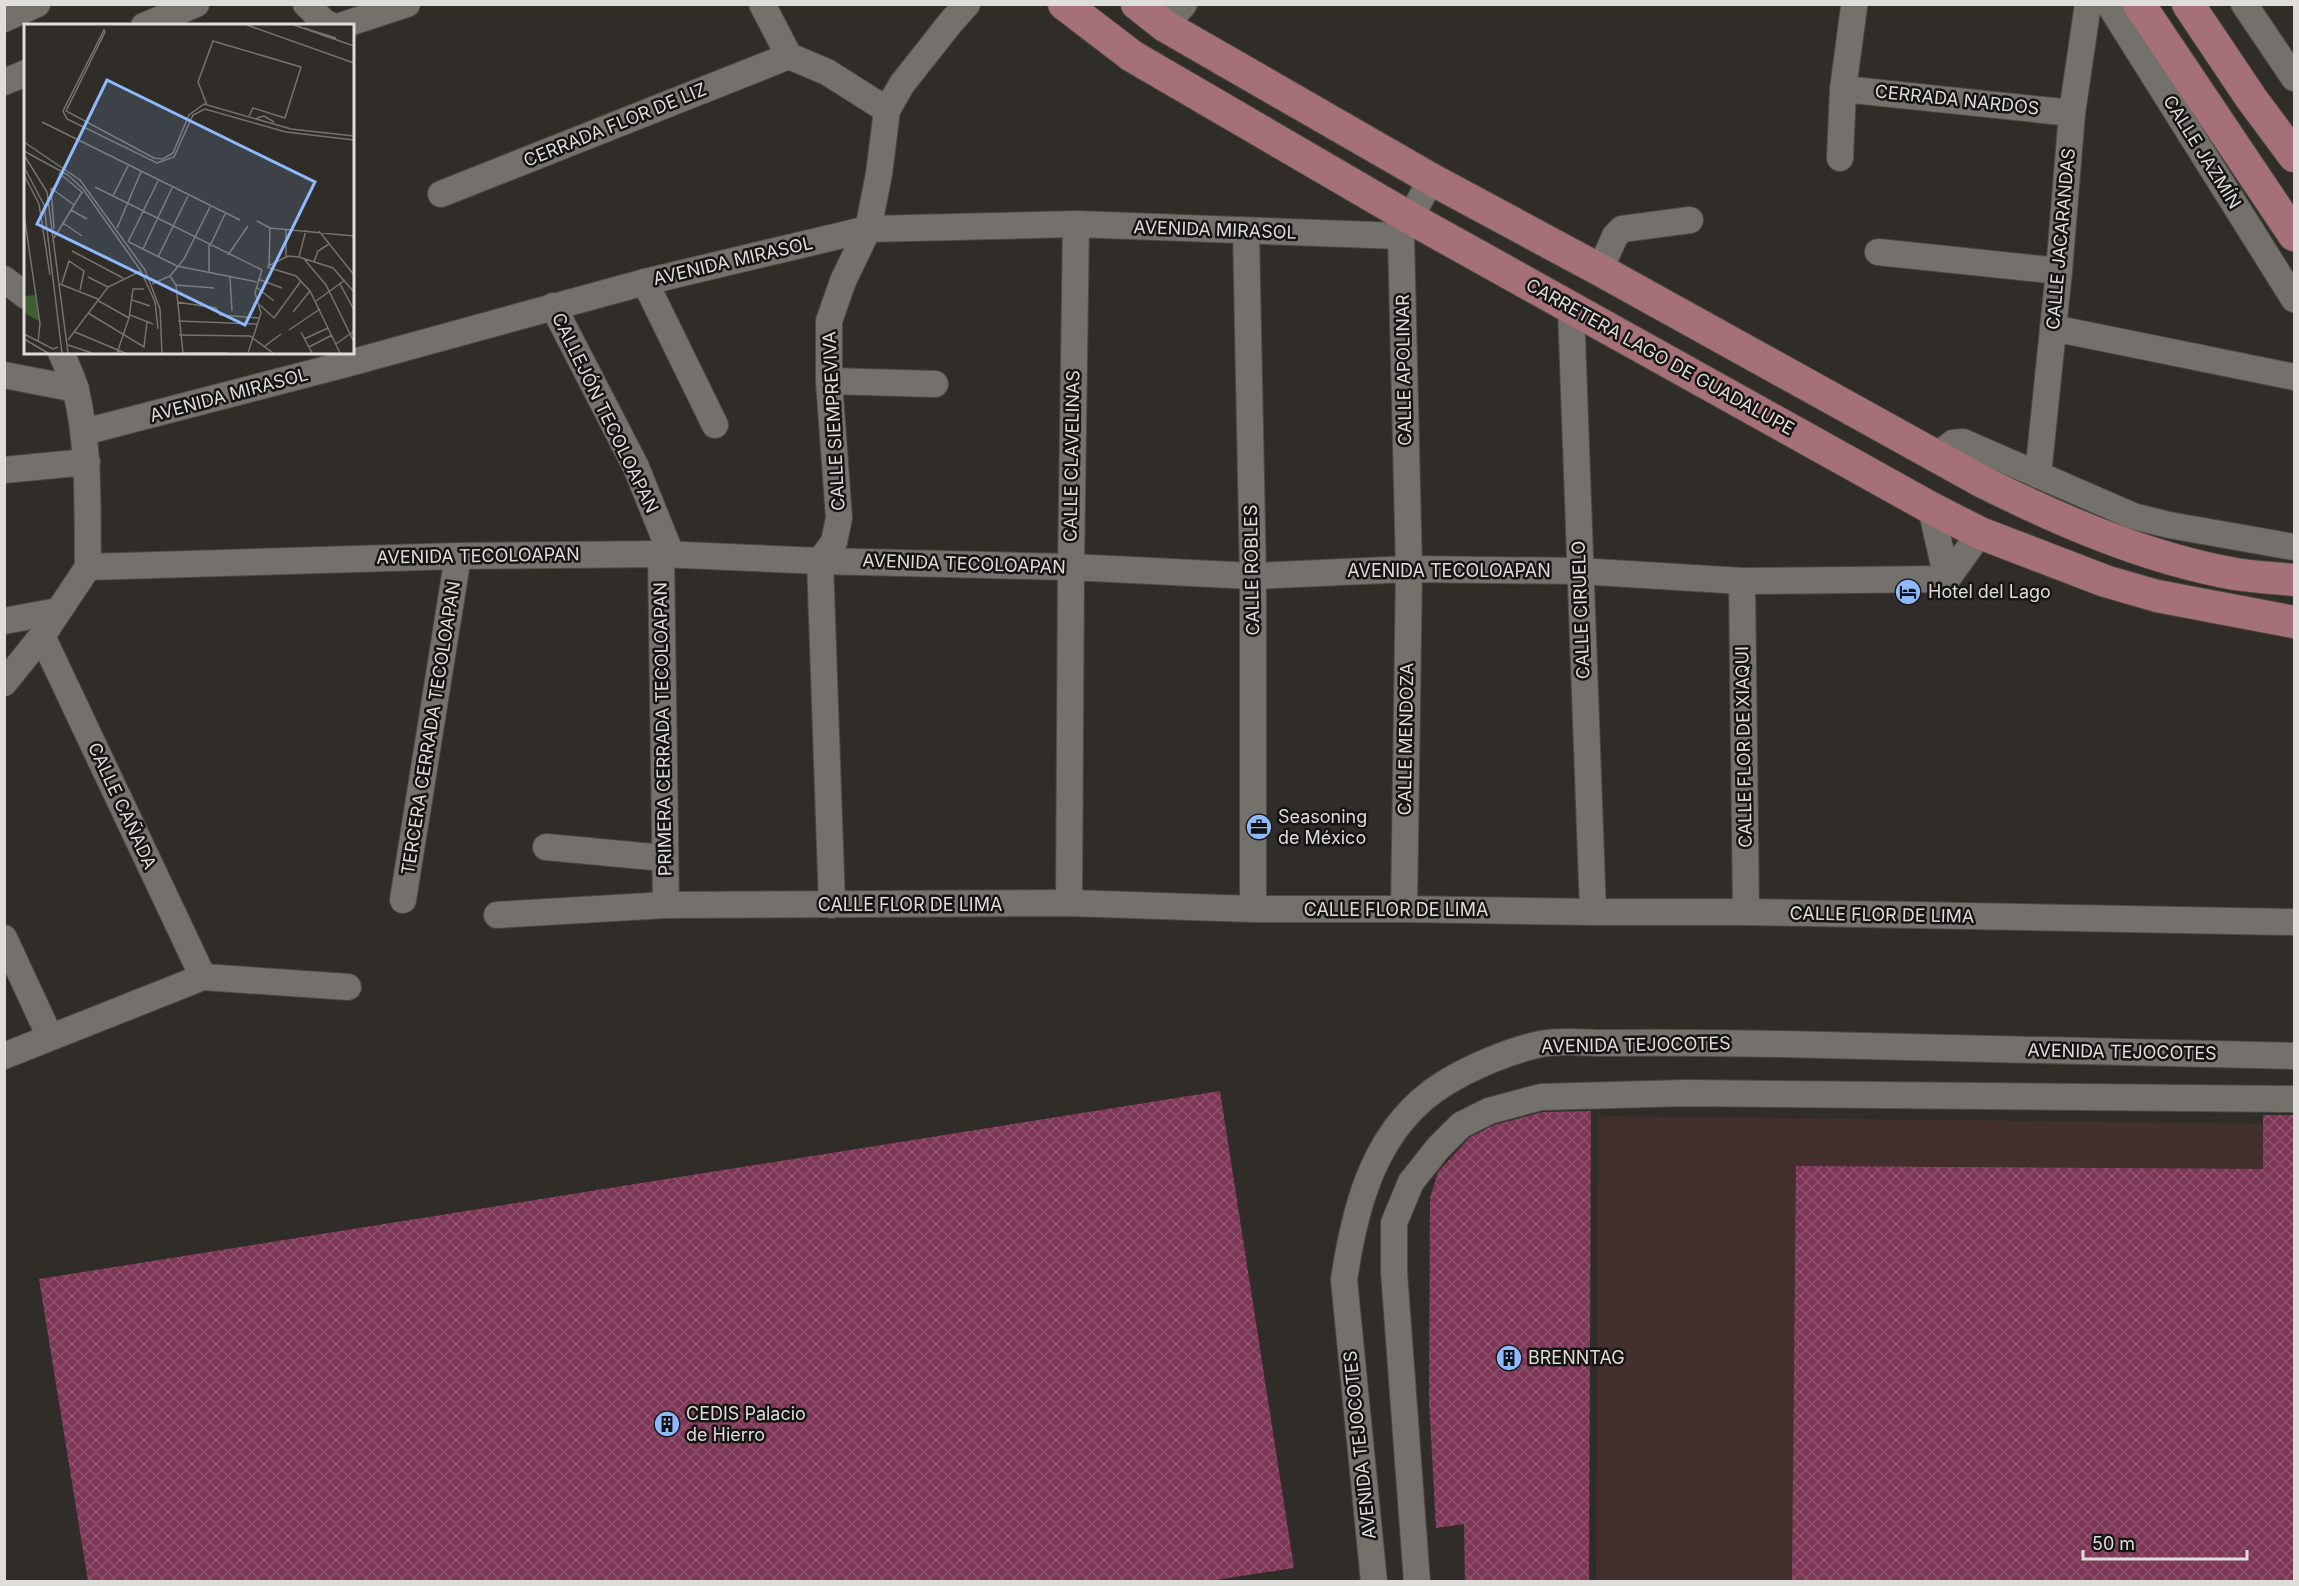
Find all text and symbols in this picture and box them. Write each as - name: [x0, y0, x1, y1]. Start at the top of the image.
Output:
- inset map: [24, 24, 354, 354]
- street label: CERRADA FLOR DE LIZ: [520, 78, 709, 171]
- street label: CERRADA NARDOS: [1874, 80, 2040, 119]
- street label: CALLE JAZMÍN: [2159, 91, 2247, 212]
- street label: CALLE JACARANDAS: [2042, 147, 2079, 331]
- street label: AVENIDA MIRASOL: [1133, 216, 1297, 243]
- street label: AVENIDA MIRASOL: [651, 232, 815, 289]
- street label: CARRETERA LAGO DE GUADALUPE: [1522, 274, 1798, 439]
- street label: CALLE APOLINAR: [1392, 294, 1415, 446]
- street label: CALLEJÓN TECOLOAPAN: [548, 309, 664, 516]
- street label: CALLE SIEMPREVIVA: [818, 331, 849, 511]
- street label: AVENIDA MIRASOL: [147, 363, 310, 426]
- street label: CALLE CLAVELINAS: [1060, 370, 1083, 542]
- street label: CALLE ROBLES: [1240, 504, 1263, 636]
- street label: CALLE CIRUELO: [1568, 540, 1593, 680]
- street label: AVENIDA TECOLOAPAN: [376, 543, 580, 568]
- street label: AVENIDA TECOLOAPAN: [862, 549, 1066, 578]
- street label: AVENIDA TECOLOAPAN: [1347, 560, 1551, 581]
- hotel icon: Hotel del Lago: [1893, 577, 1923, 607]
- street label: TERCERA CERRADA TECOLOAPAN: [397, 580, 464, 876]
- place label: Hotel del Lago: [1928, 581, 2051, 602]
- street label: PRIMERA CERRADA TECOLOAPAN: [649, 582, 676, 876]
- street label: CALLE FLOR DE XIAQUI: [1731, 646, 1756, 848]
- street label: CALLE MENDOZA: [1394, 663, 1417, 815]
- street label: CALLE CAÑADA: [84, 739, 162, 873]
- place label: Seasoning de México: [1278, 806, 1367, 848]
- office icon: Seasoning de México: [1244, 812, 1274, 842]
- street label: CALLE FLOR DE LIMA: [818, 894, 1002, 915]
- street label: CALLE FLOR DE LIMA: [1304, 899, 1488, 920]
- street label: CALLE FLOR DE LIMA: [1789, 902, 1975, 927]
- street label: AVENIDA TEJOCOTES: [1541, 1032, 1731, 1057]
- street label: AVENIDA TEJOCOTES: [2027, 1039, 2217, 1064]
- building icon: BRENNTAG: [1494, 1343, 1524, 1373]
- place label: BRENNTAG: [1528, 1347, 1625, 1368]
- street label: AVENIDA TEJOCOTES: [1339, 1350, 1380, 1540]
- place label: CEDIS Palacio de Hierro: [686, 1403, 806, 1445]
- building icon: CEDIS Palacio de Hierro: [652, 1409, 682, 1439]
- scale bar: [2083, 1523, 2246, 1561]
- text: 50 m: [2092, 1533, 2135, 1554]

